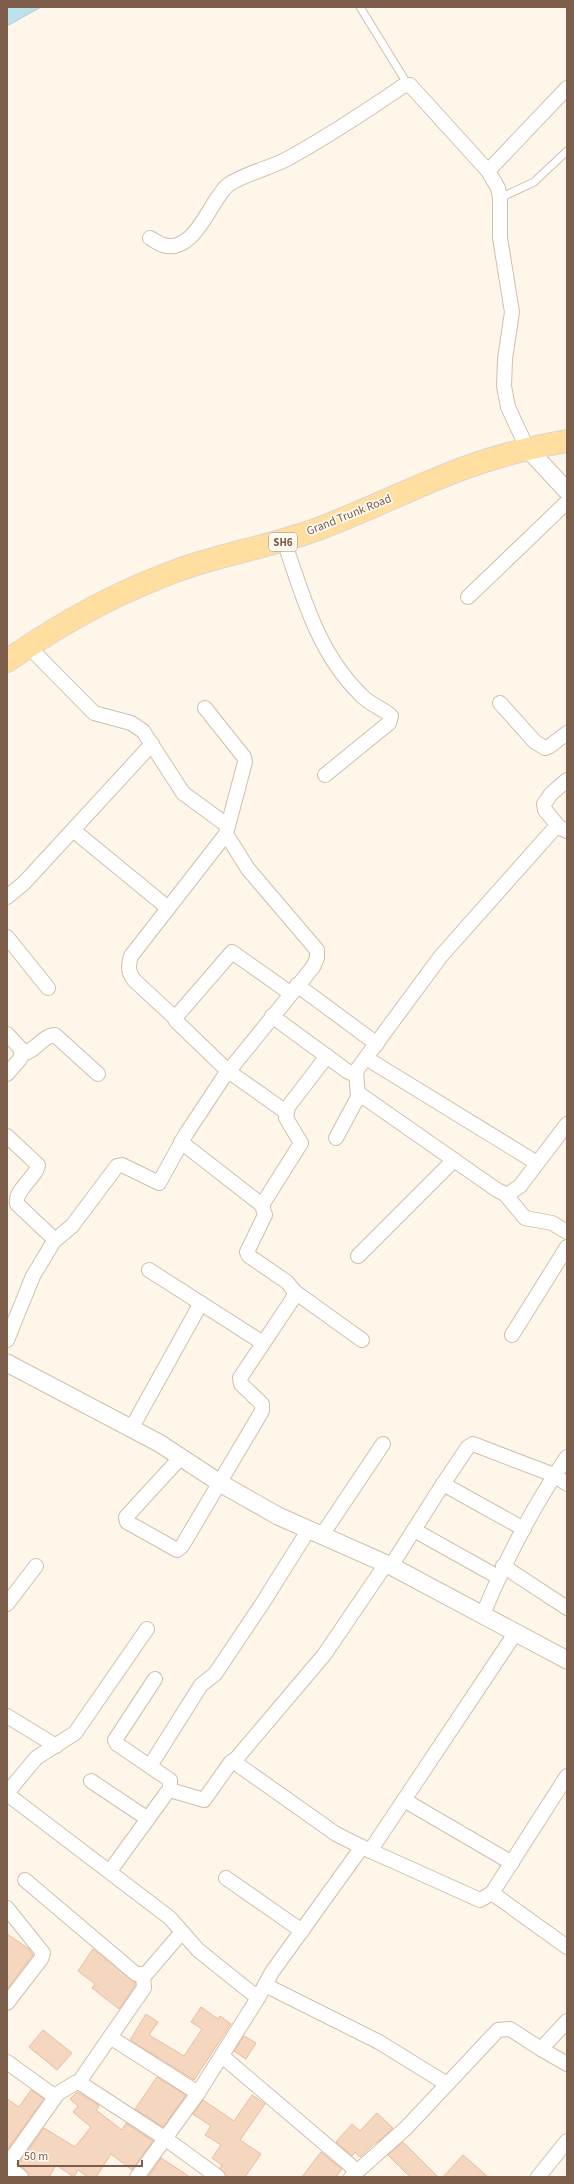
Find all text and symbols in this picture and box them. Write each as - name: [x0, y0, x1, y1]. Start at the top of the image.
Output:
- street label: Grand Trunk Road: [304, 490, 394, 540]
- road number: SH6: [269, 533, 297, 551]
- scale bar: [18, 2142, 142, 2168]
- text: 50 m: [24, 2148, 48, 2165]

